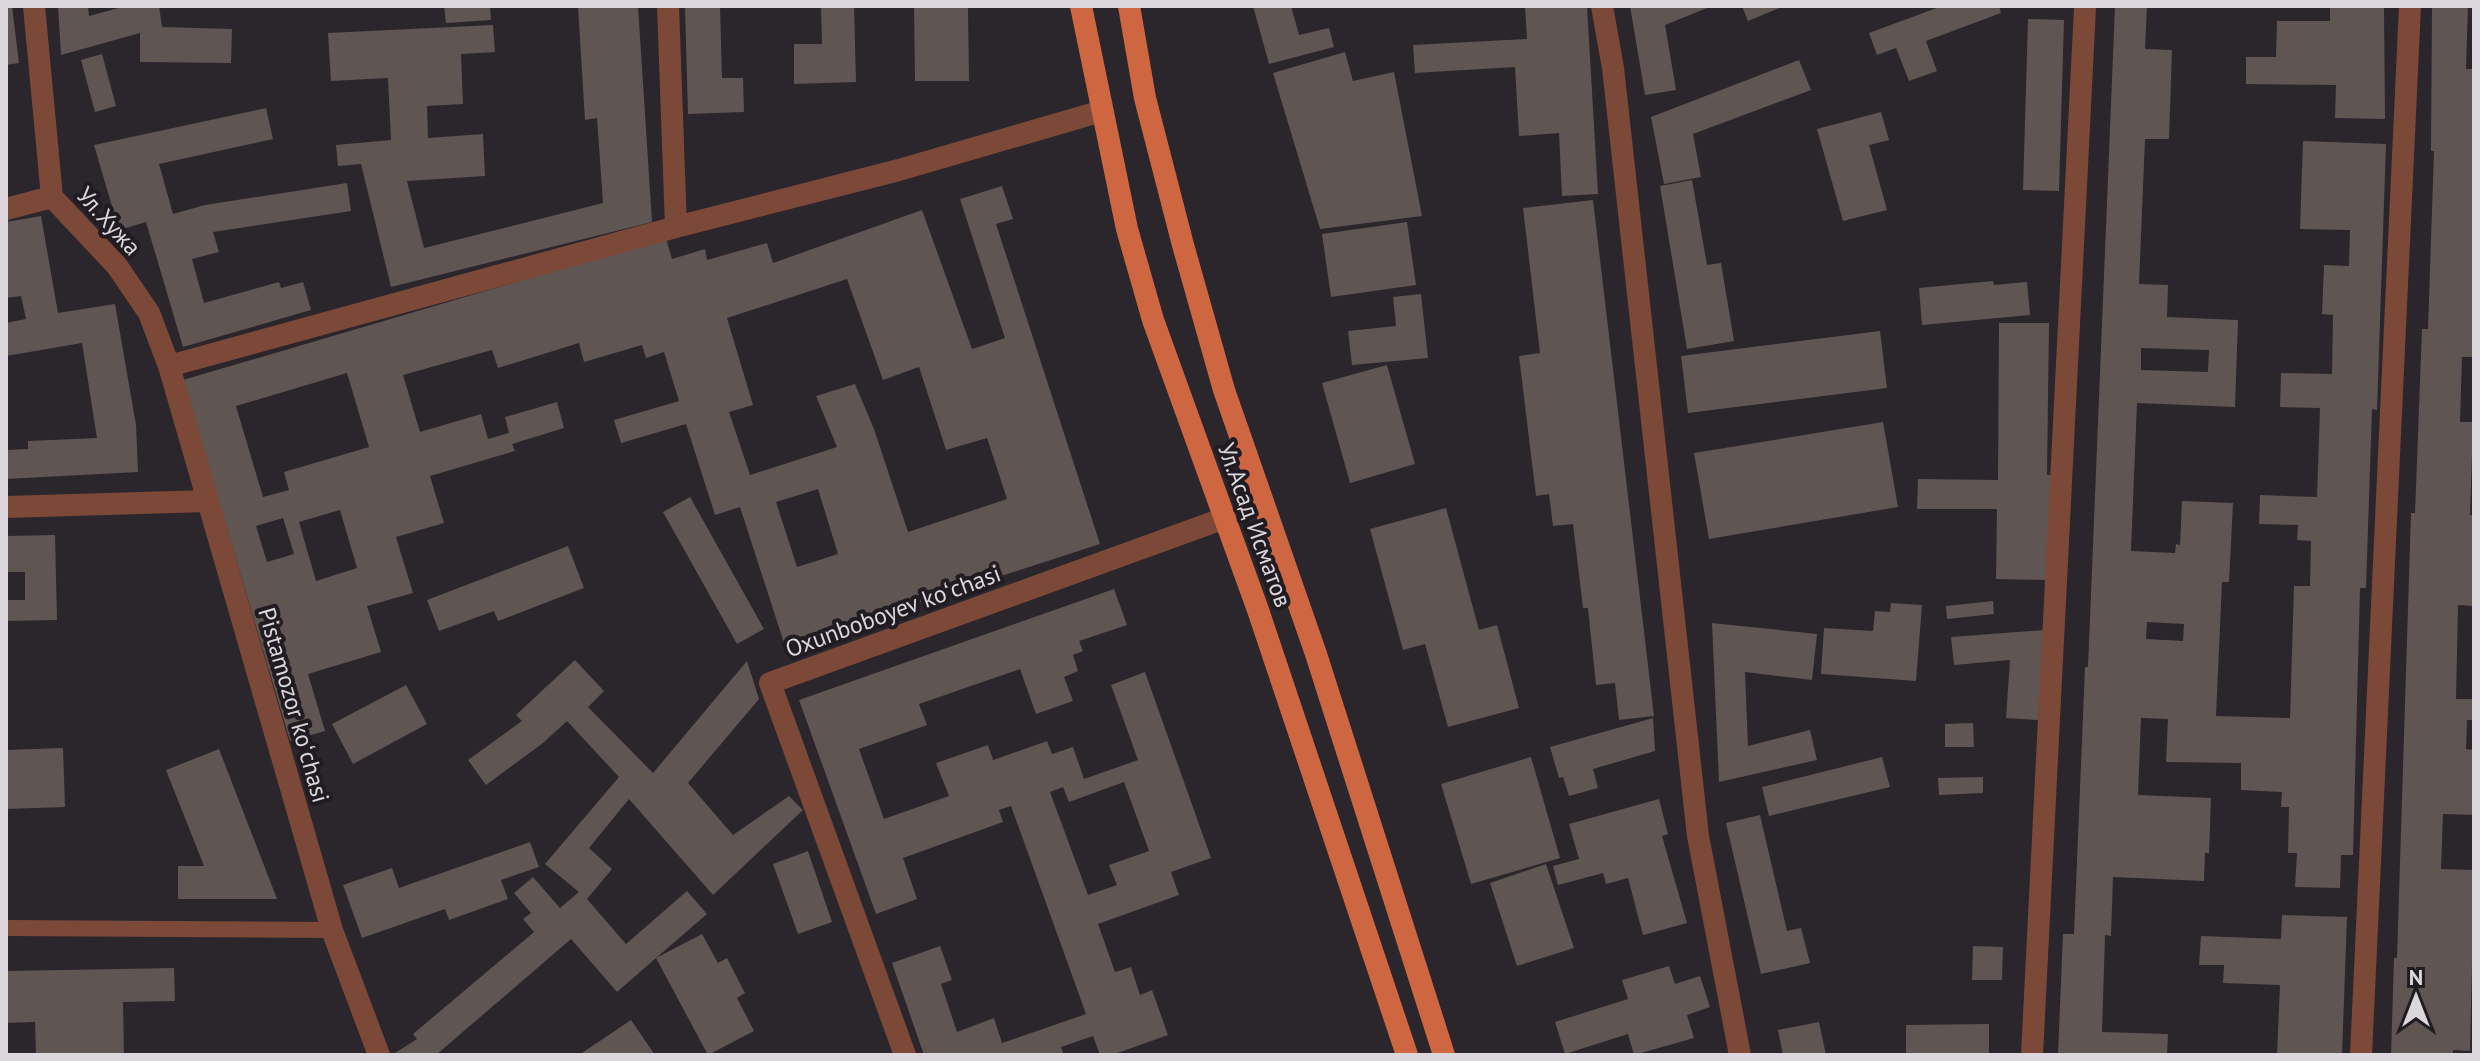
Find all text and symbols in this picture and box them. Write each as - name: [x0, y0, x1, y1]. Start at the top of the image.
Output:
- street label: Ул.Хужа: [70, 180, 148, 262]
- street label: Ул.Асад Исматов: [1211, 439, 1299, 611]
- street label: Oxunboboyev koʻchasi: [781, 558, 1005, 664]
- street label: Pistamozor koʻchasi: [251, 604, 337, 806]
- north arrow: [2376, 957, 2456, 1037]
- text: N: [2409, 963, 2423, 991]

